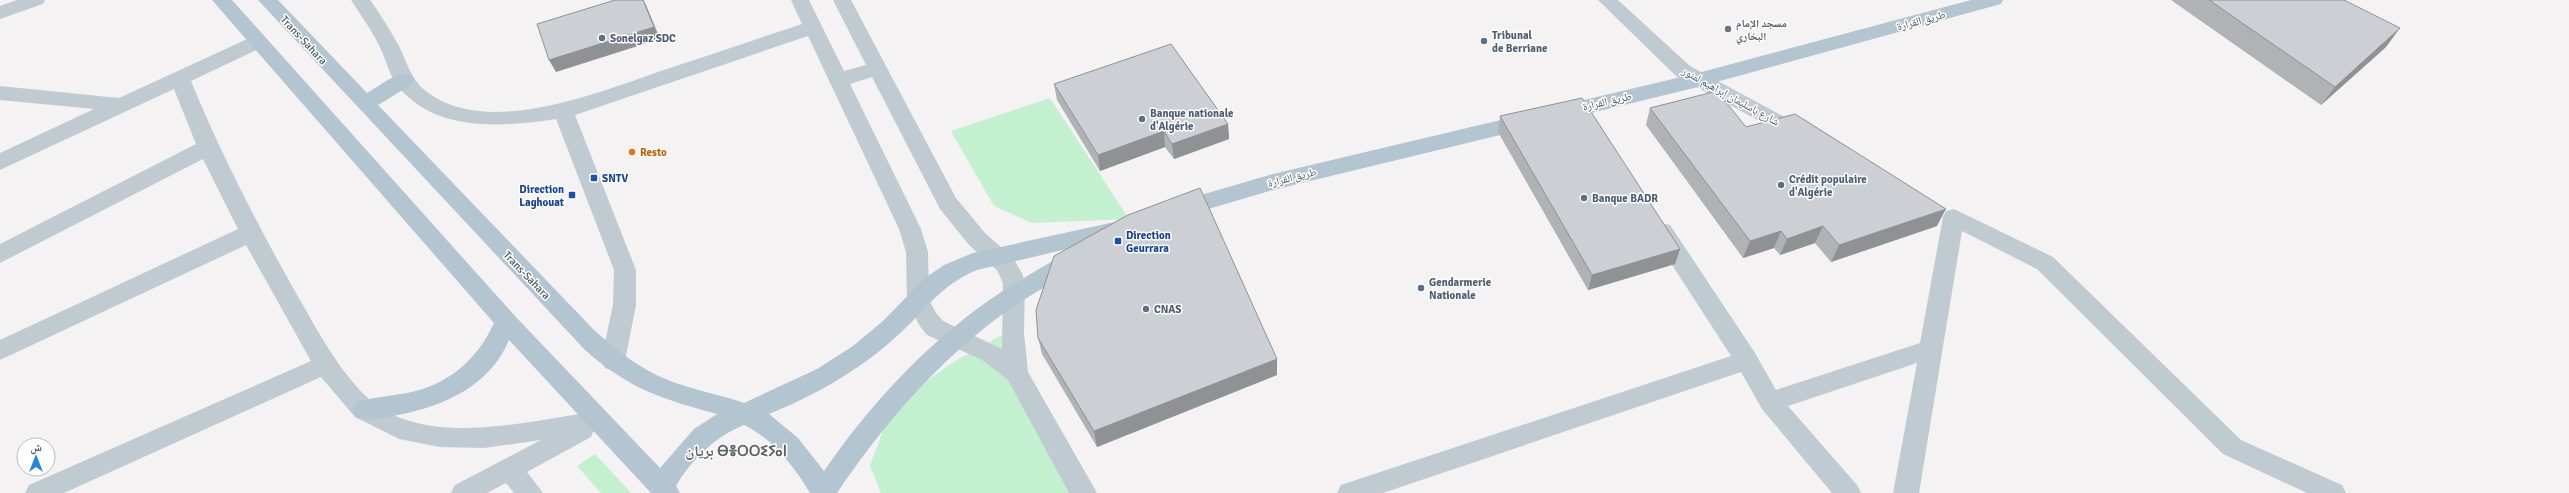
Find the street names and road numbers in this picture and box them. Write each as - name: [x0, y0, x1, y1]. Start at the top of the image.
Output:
- street label: طريق القرارة: [1895, 8, 1947, 33]
- street label: Trans-Sahara: [278, 13, 330, 68]
- street label: شارع باسليمان إبراهيم لمنور: [1678, 64, 1782, 129]
- street label: طريق القرارة: [1581, 90, 1633, 113]
- street label: طريق القرارة: [1266, 165, 1318, 190]
- street label: Trans-Sahara: [500, 249, 553, 302]

